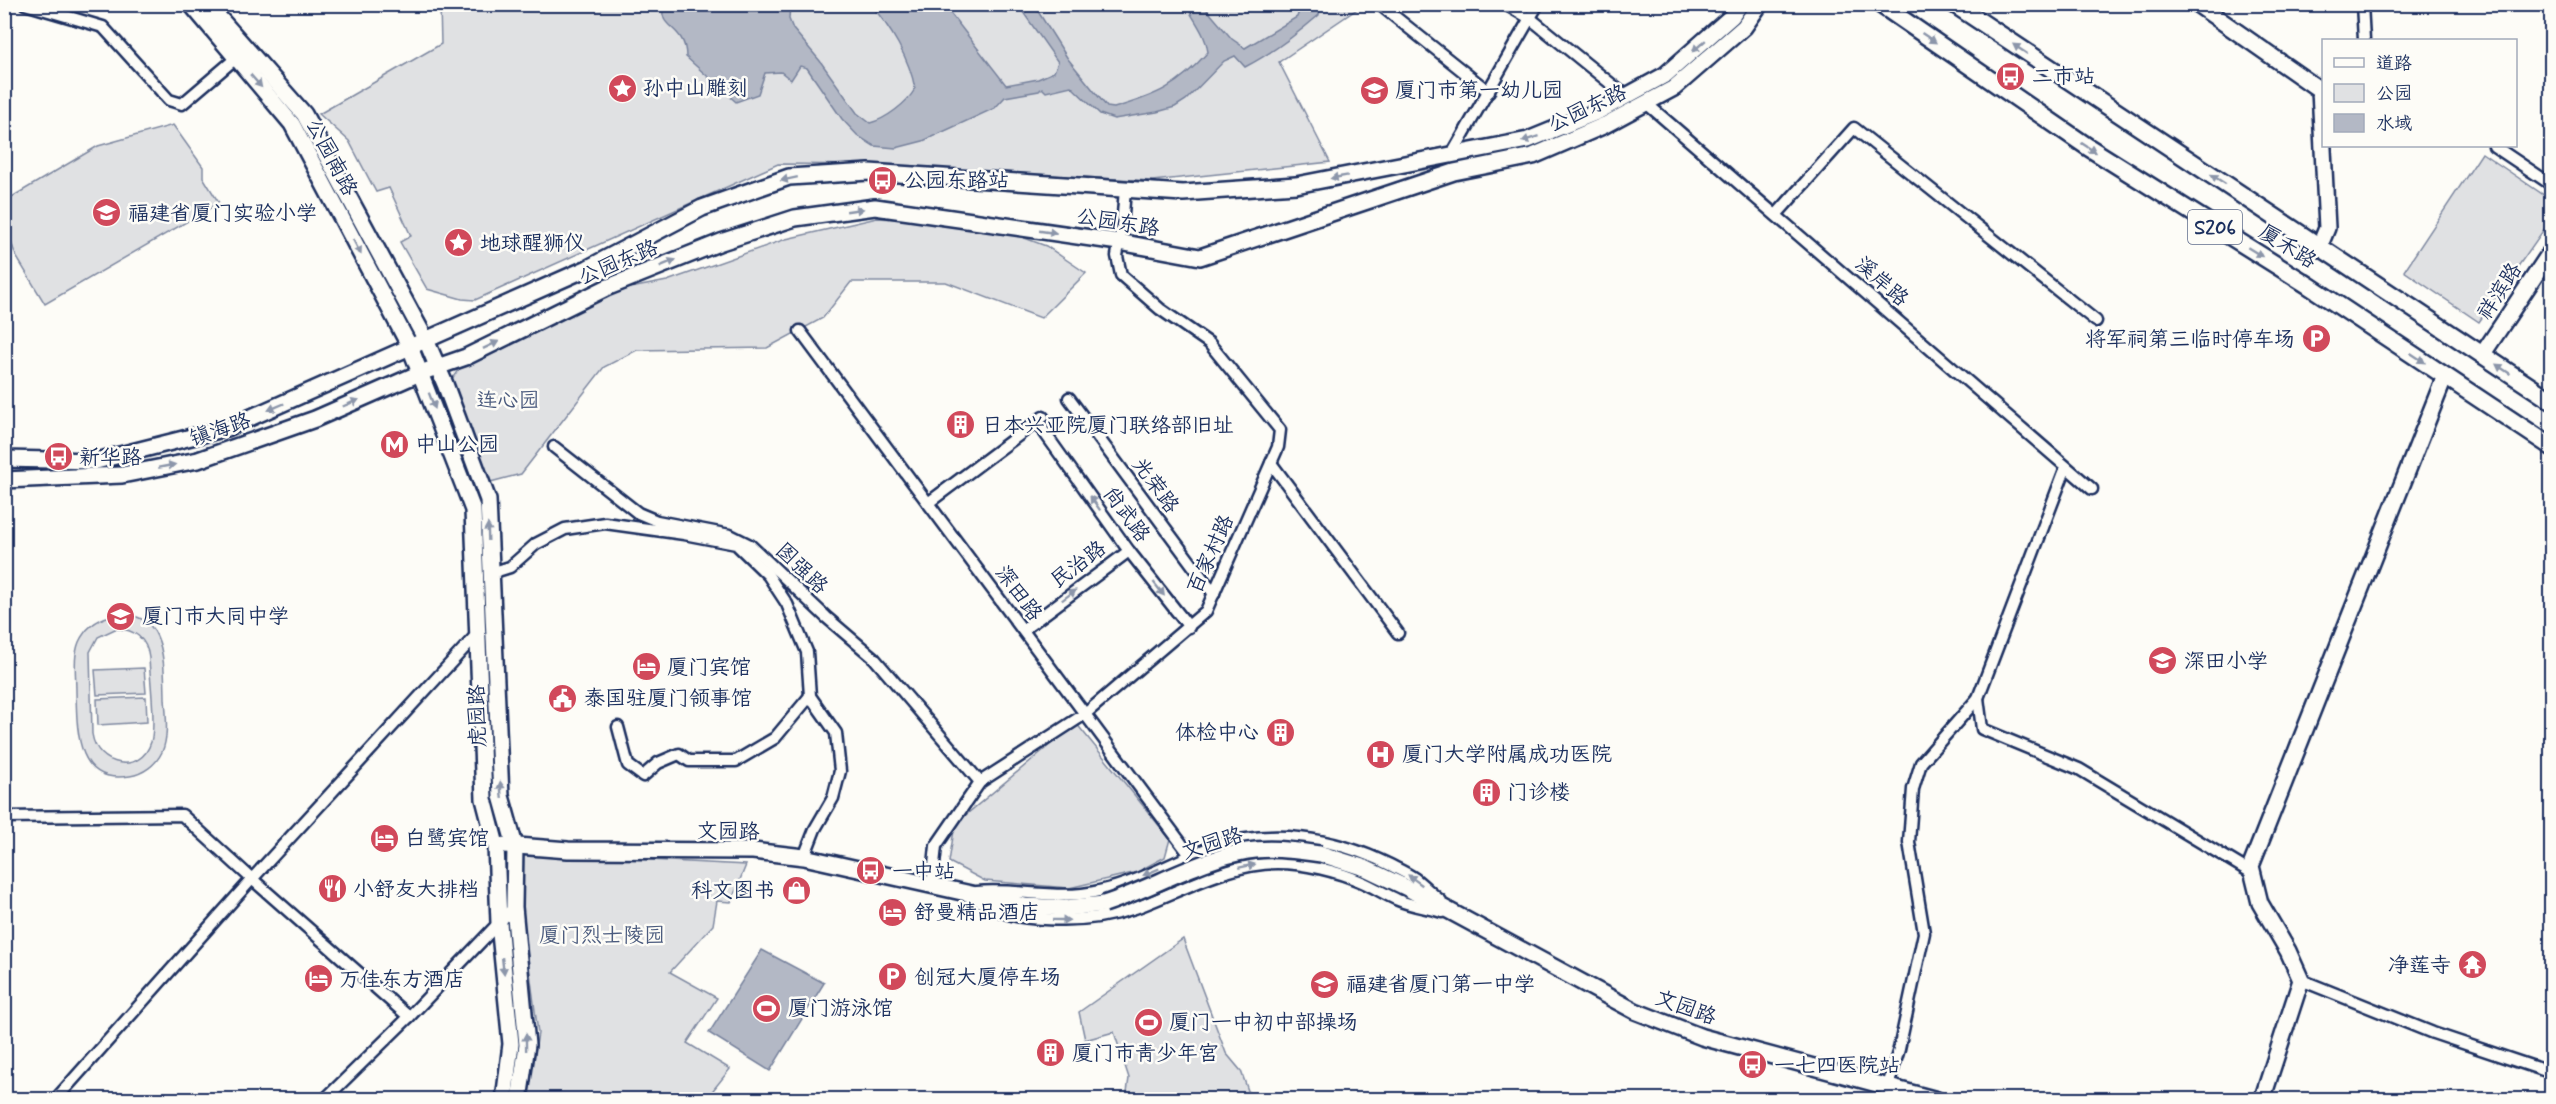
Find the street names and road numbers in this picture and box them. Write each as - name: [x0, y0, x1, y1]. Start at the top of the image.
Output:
- street label: 公园东路: [1543, 78, 1631, 139]
- street label: 公园南路: [299, 114, 363, 201]
- street label: 公园东路: [1074, 203, 1162, 243]
- road number: S206: [2188, 210, 2242, 244]
- street label: 厦禾路: [2253, 218, 2322, 275]
- street label: 公园东路: [574, 234, 663, 292]
- street label: 溪岸路: [1848, 251, 1914, 313]
- street label: 祥滨路: [2471, 258, 2529, 326]
- street label: 镇海路: [186, 406, 255, 453]
- street label: 光荣路: [1125, 452, 1185, 519]
- street label: 尚武路: [1096, 481, 1156, 548]
- street label: 百家村路: [1181, 510, 1241, 598]
- street label: 民治路: [1045, 535, 1112, 595]
- street label: 图强路: [769, 537, 834, 601]
- street label: 深田路: [988, 560, 1048, 627]
- street label: 虎园路: [463, 684, 493, 748]
- street label: 文园路: [696, 817, 760, 847]
- street label: 文园路: [1178, 821, 1247, 867]
- street label: 文园路: [1651, 984, 1720, 1032]

